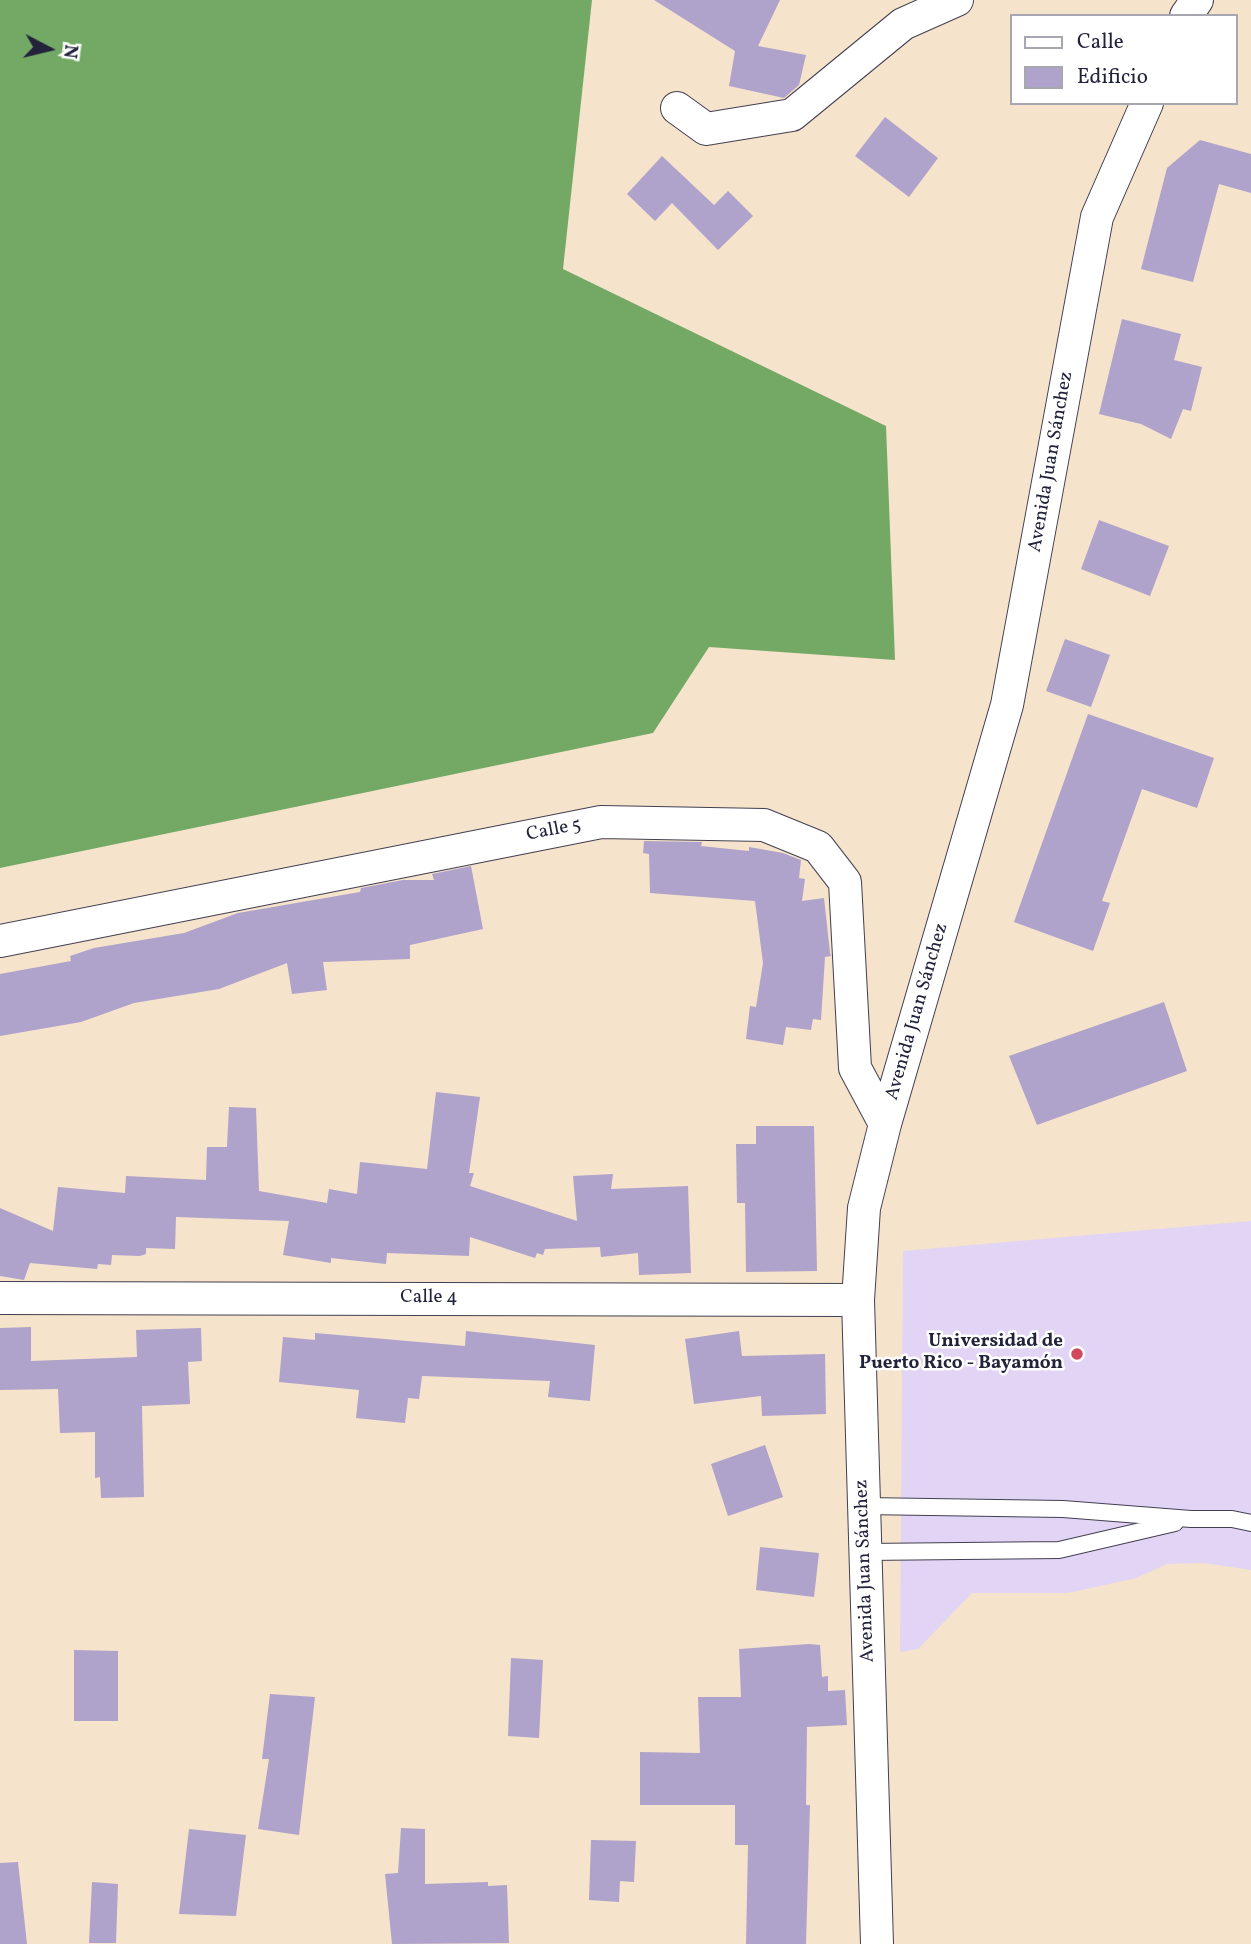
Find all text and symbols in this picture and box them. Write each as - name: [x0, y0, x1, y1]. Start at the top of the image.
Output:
- north arrow: [14, 14, 84, 84]
- legend: [1010, 14, 1237, 105]
- text: Calle: [1077, 28, 1124, 57]
- text: N: [56, 43, 84, 60]
- text: Edificio: [1077, 63, 1148, 92]
- street label: Avenida Juan Sánchez: [1025, 370, 1079, 554]
- street label: Calle 5: [525, 815, 583, 847]
- street label: Avenida Juan Sánchez: [882, 921, 954, 1103]
- street label: Calle 4: [400, 1288, 458, 1310]
- place label: Universidad de Puerto Rico - Bayamón: [859, 1332, 1063, 1376]
- marker: Universidad de Puerto Rico - Bayamón: [1069, 1346, 1085, 1362]
- street label: Avenida Juan Sánchez: [851, 1479, 881, 1663]

